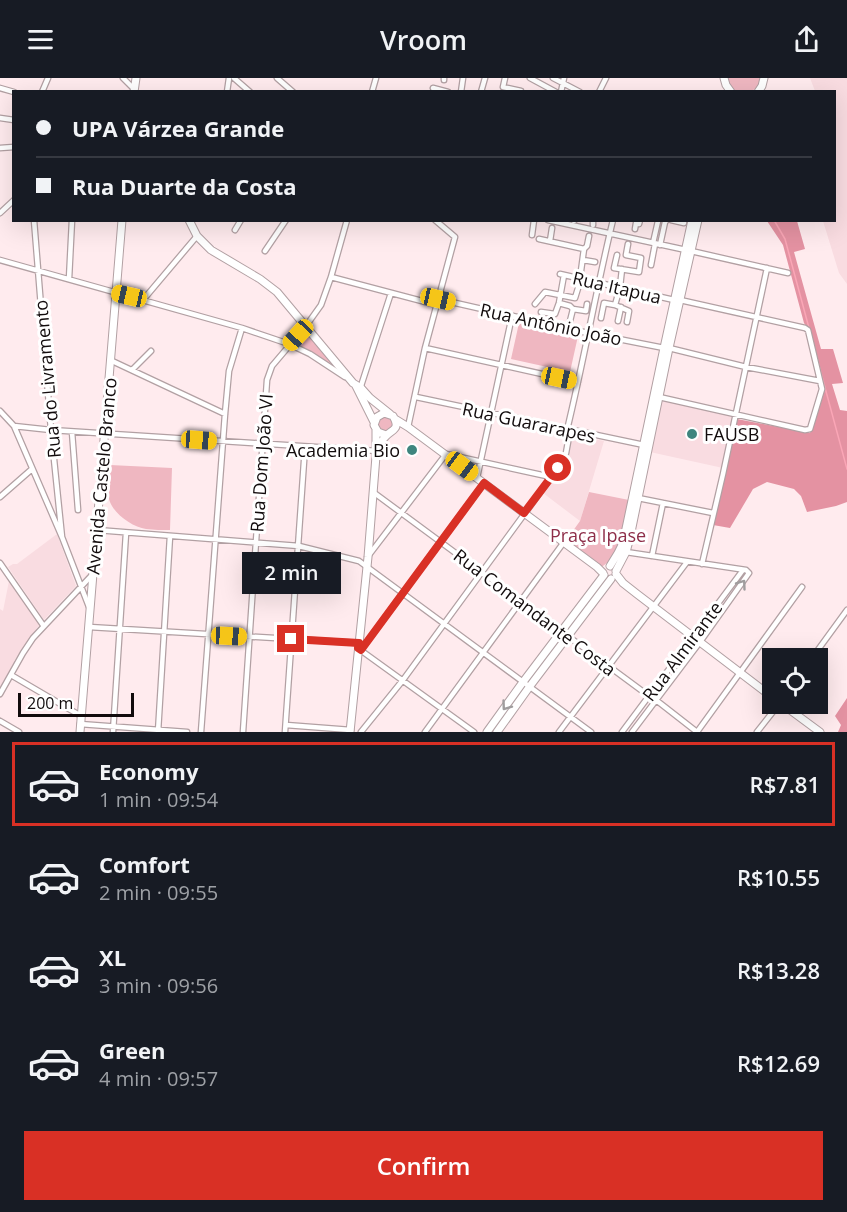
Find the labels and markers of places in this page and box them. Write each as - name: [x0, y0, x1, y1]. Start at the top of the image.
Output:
- place label: FAUSB: [704, 422, 759, 446]
- marker: FAUSB: [685, 427, 699, 441]
- place label: Academia Bio: [286, 438, 400, 462]
- marker: Academia Bio: [405, 443, 419, 457]

